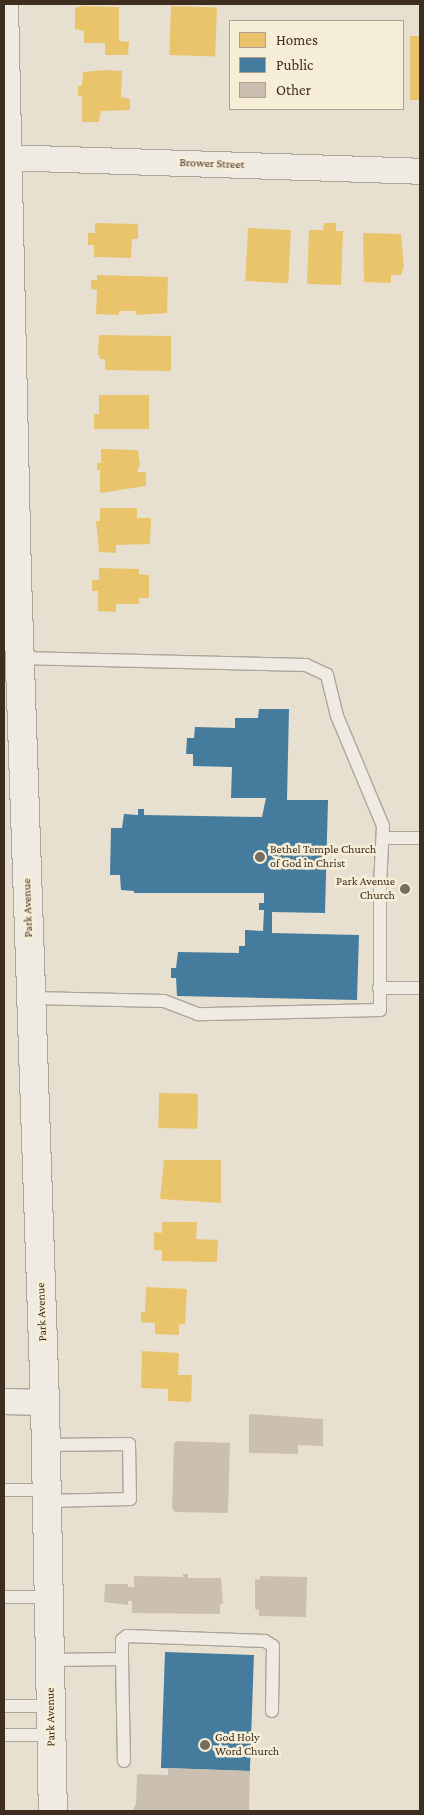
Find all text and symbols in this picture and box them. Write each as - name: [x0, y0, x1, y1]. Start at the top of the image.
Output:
- legend: [229, 20, 404, 110]
- text: Homes: [276, 32, 318, 48]
- text: Public: [276, 57, 313, 73]
- text: Other: [276, 82, 311, 98]
- street label: Brower Street: [179, 156, 245, 172]
- place label: Bethel Temple Church of God in Christ: [270, 843, 376, 871]
- marker: Bethel Temple Church of God in Christ: [254, 851, 266, 863]
- place label: Park Avenue Church: [336, 875, 395, 903]
- street label: Park Avenue: [20, 878, 36, 938]
- marker: Park Avenue Church: [399, 883, 411, 895]
- street label: Park Avenue: [34, 1282, 50, 1342]
- street label: Park Avenue: [43, 1687, 59, 1747]
- place label: God Holy Word Church: [215, 1731, 279, 1759]
- marker: God Holy Word Church: [199, 1739, 211, 1751]

